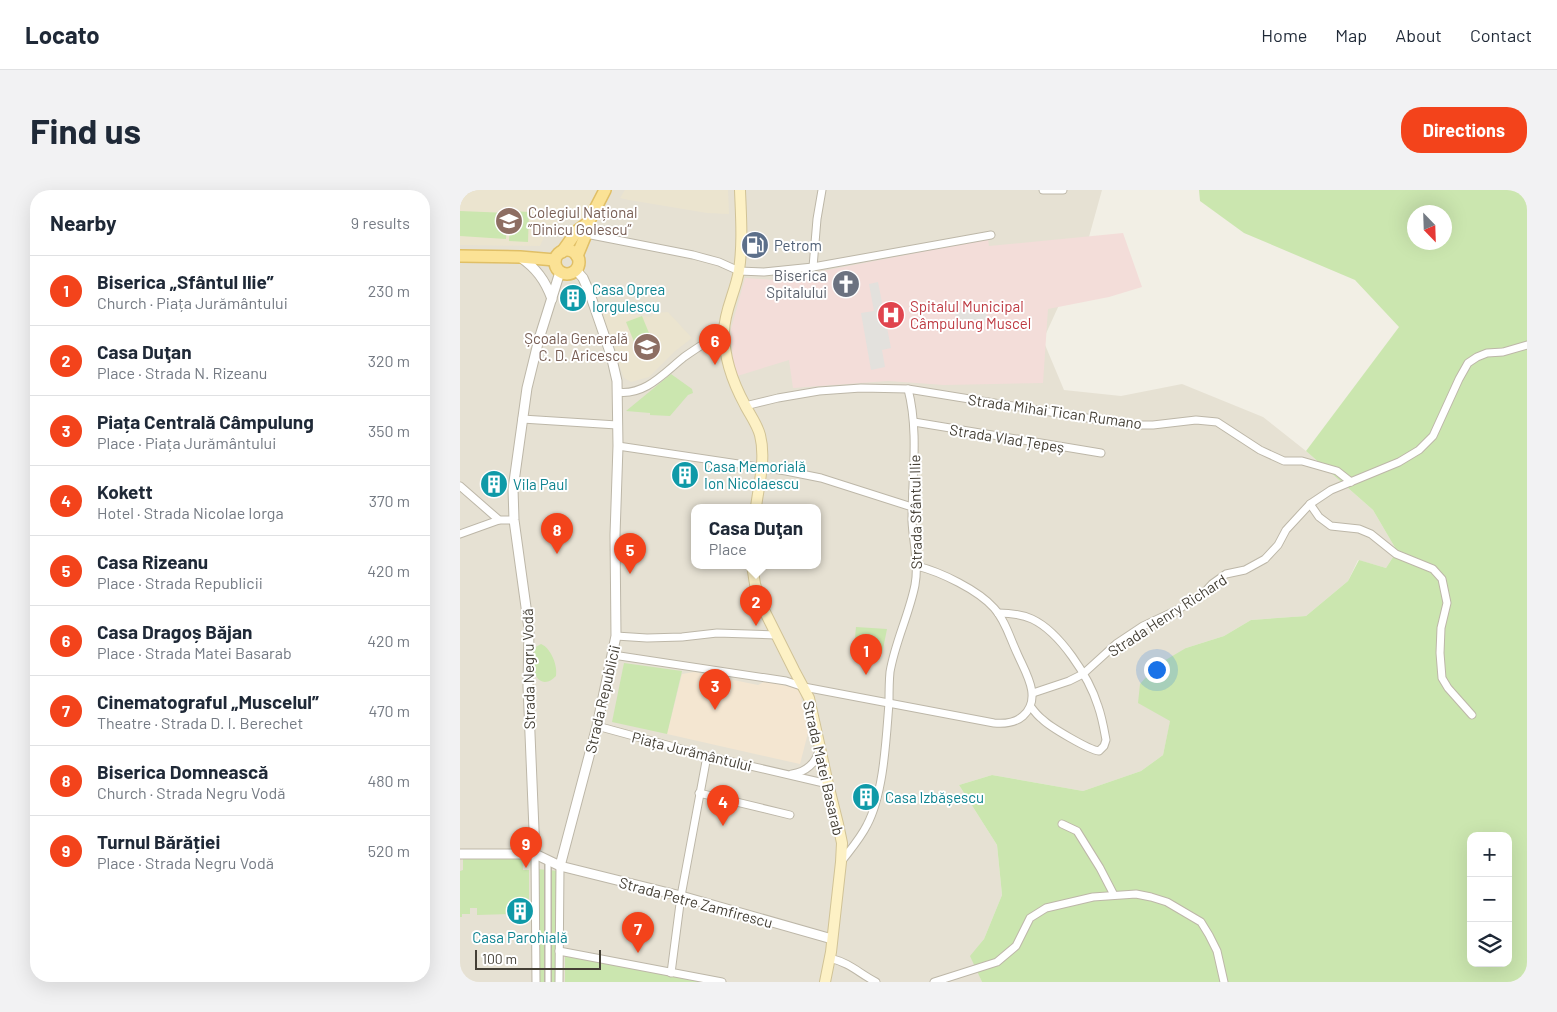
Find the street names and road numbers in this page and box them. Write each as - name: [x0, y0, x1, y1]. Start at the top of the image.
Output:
- street label: Strada Mihai Tican Rumano: [967, 390, 1143, 432]
- street label: Strada Vlad Țepeș: [948, 420, 1066, 456]
- street label: Strada Sfântul Ilie: [905, 454, 925, 570]
- street label: Strada Henry Richard: [1104, 570, 1230, 660]
- street label: Strada Negru Vodă: [518, 608, 538, 730]
- street label: Strada Republicii: [581, 643, 623, 755]
- street label: Strada Matei Basarab: [800, 699, 848, 837]
- street label: Piața Jurământului: [630, 727, 754, 775]
- street label: Strada Petre Zamfirescu: [617, 873, 775, 931]

